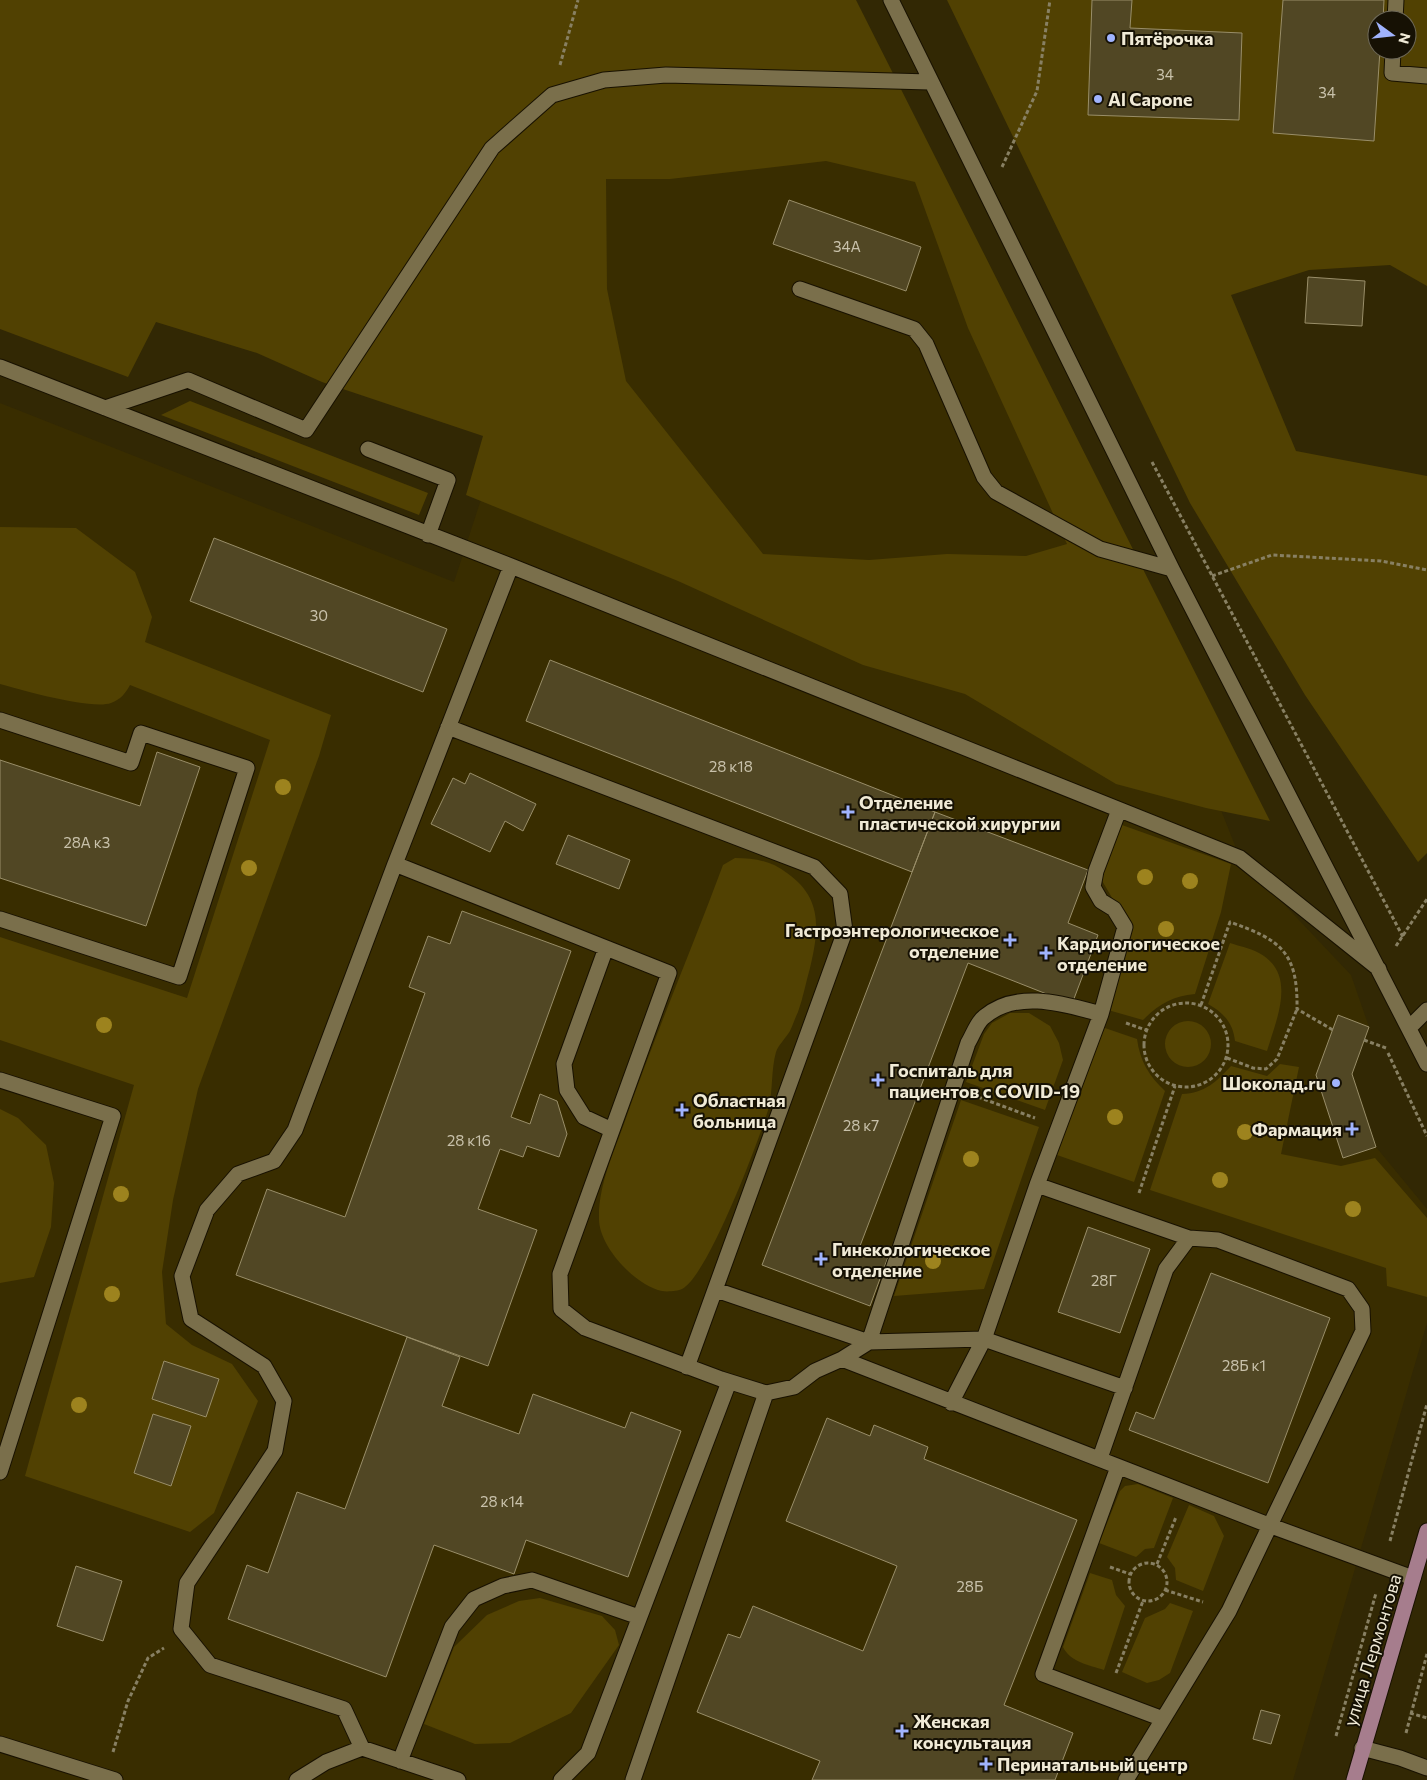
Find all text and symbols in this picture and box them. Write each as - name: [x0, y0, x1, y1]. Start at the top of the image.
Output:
- north arrow: [1367, 10, 1417, 60]
- place label: Пятёрочка: [1121, 27, 1213, 49]
- text: N: [1395, 31, 1415, 46]
- marker: Пятёрочка: [1105, 32, 1117, 44]
- house number: 34: [1156, 65, 1174, 83]
- house number: 34: [1318, 83, 1336, 101]
- place label: Al Capone: [1108, 88, 1192, 110]
- marker: Al Capone: [1092, 93, 1104, 105]
- house number: 34А: [833, 237, 861, 255]
- house number: 30: [310, 606, 328, 624]
- house number: 28 к18: [709, 757, 753, 775]
- place label: Отделение пластической хирургии: [859, 791, 1061, 834]
- marker: Отделение пластической хирургии: [841, 805, 855, 819]
- house number: 28А к3: [64, 833, 110, 851]
- place label: Гастроэнтерологическое отделение: [785, 919, 999, 962]
- place label: Кардиологическое отделение: [1057, 932, 1220, 975]
- marker: Гастроэнтерологическое отделение: [1003, 933, 1017, 947]
- marker: Кардиологическое отделение: [1039, 946, 1053, 960]
- place label: Госпиталь для пациентов с COVID-19: [889, 1059, 1080, 1102]
- place label: Шоколад.ru: [1222, 1072, 1326, 1094]
- marker: Госпиталь для пациентов с COVID-19: [871, 1073, 885, 1087]
- marker: Шоколад.ru: [1330, 1077, 1342, 1089]
- place label: Областная больница: [693, 1089, 786, 1132]
- marker: Областная больница: [675, 1103, 689, 1117]
- house number: 28 к7: [843, 1116, 879, 1134]
- place label: Фармация: [1252, 1118, 1342, 1140]
- marker: Фармация: [1346, 1123, 1358, 1135]
- house number: 28 к16: [447, 1131, 491, 1149]
- place label: Гинекологическое отделение: [832, 1238, 990, 1281]
- marker: Гинекологическое отделение: [814, 1252, 828, 1266]
- house number: 28Г: [1091, 1271, 1117, 1289]
- house number: 28Б к1: [1222, 1356, 1266, 1374]
- house number: 28 к14: [480, 1492, 524, 1510]
- street label: улица Лермонтова: [1338, 1571, 1406, 1729]
- house number: 28Б: [957, 1577, 983, 1595]
- place label: Женская консультация: [913, 1710, 1031, 1753]
- marker: Женская консультация: [895, 1724, 909, 1738]
- place label: Перинатальный центр: [997, 1753, 1188, 1775]
- marker: Перинатальный центр: [979, 1757, 993, 1771]

